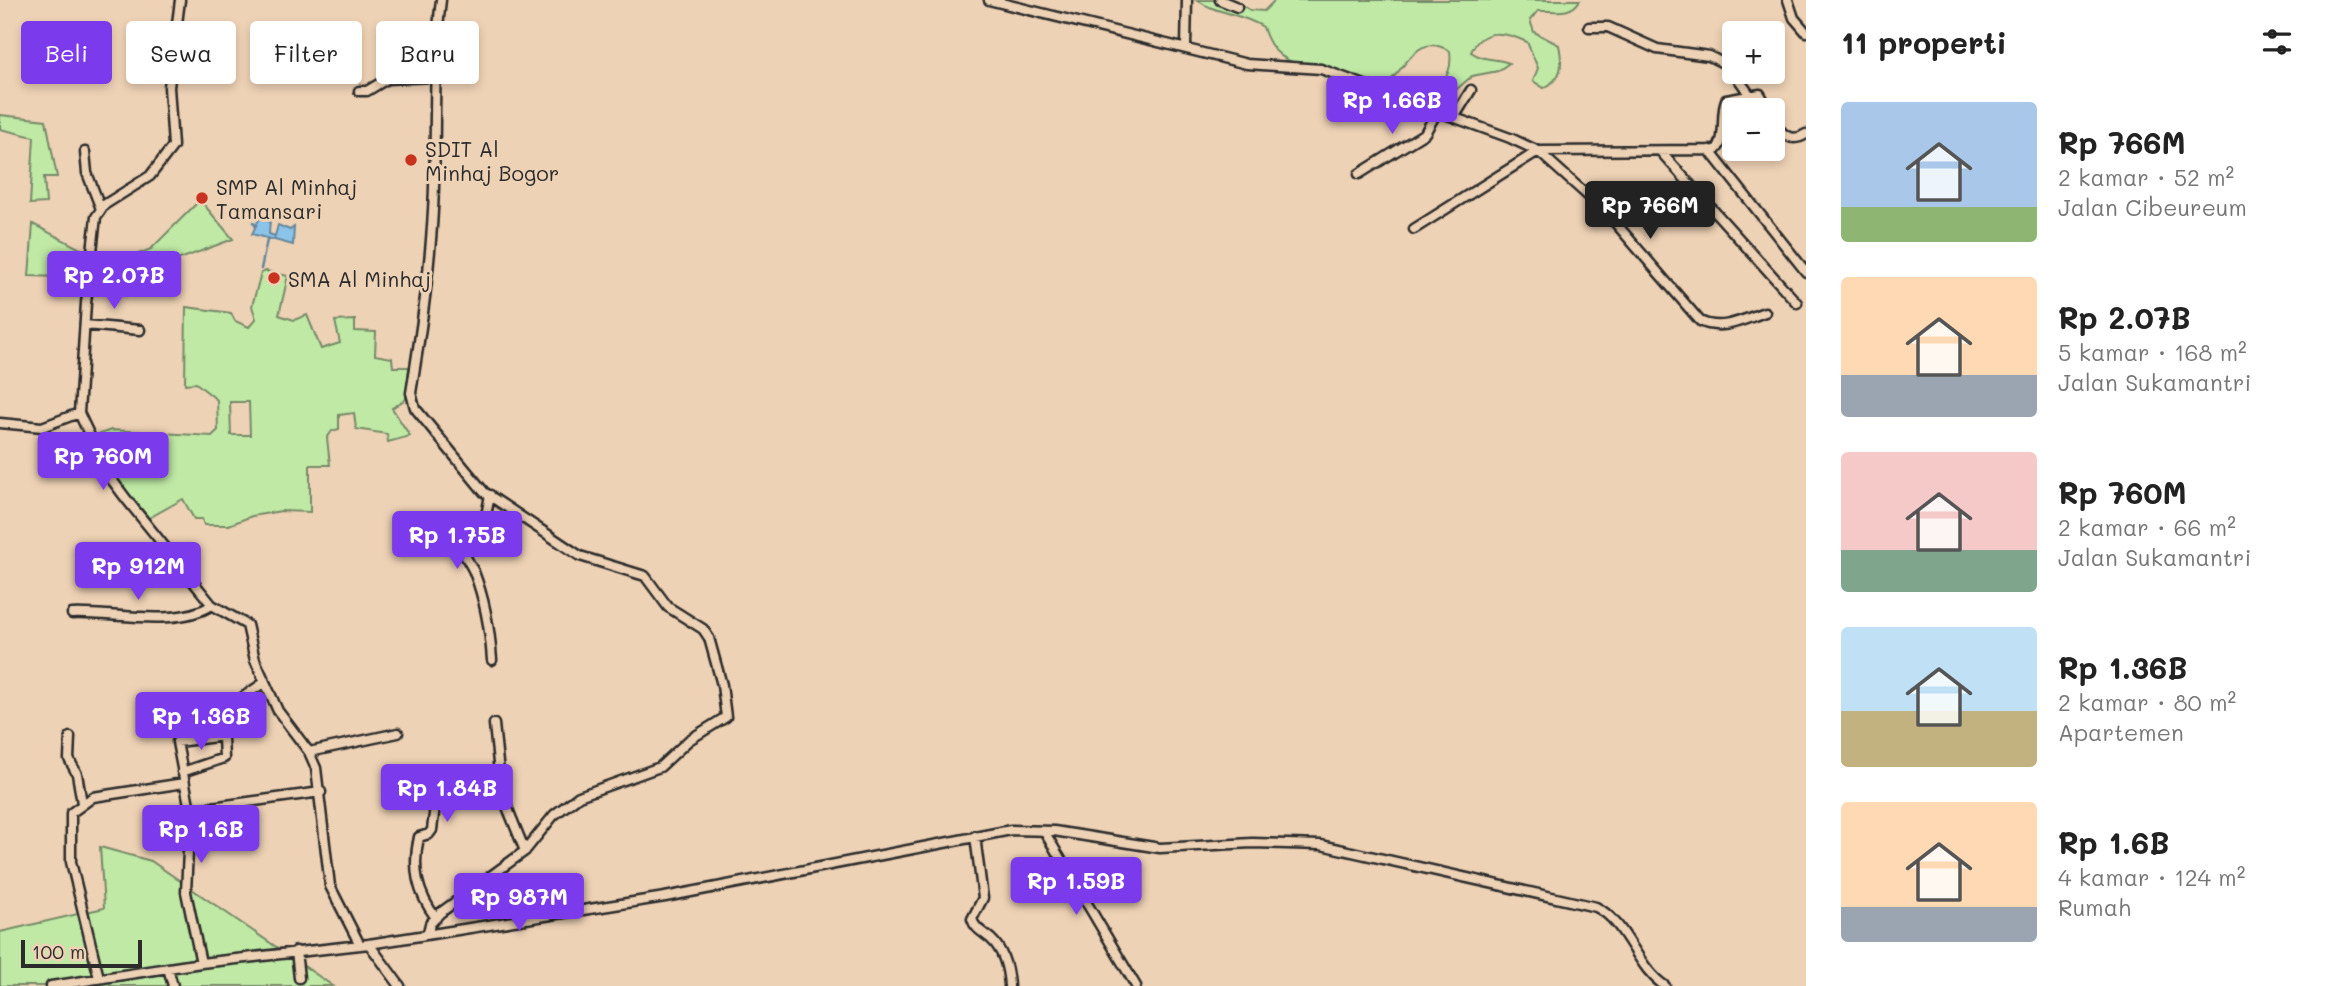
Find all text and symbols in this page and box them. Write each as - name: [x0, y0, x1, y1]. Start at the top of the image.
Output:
- chip: Beli: [21, 21, 112, 84]
- chip: Sewa: [126, 21, 236, 84]
- chip: Filter: [250, 21, 362, 84]
- chip: Baru: [376, 21, 479, 84]
- map controls: [1722, 21, 1785, 161]
- button: +: [1722, 21, 1785, 84]
- text: 11 properti: [1841, 22, 2007, 62]
- icon: filters: [2258, 23, 2296, 61]
- pin: Rp 1.66B: [1320, 76, 1464, 136]
- text: Rp 1.66B: [1342, 84, 1442, 114]
- button: −: [1722, 98, 1785, 161]
- text: Rp 766M: [2058, 122, 2186, 162]
- icon: home: [1897, 130, 1981, 214]
- place label: SDIT Al Minhaj Bogor: [425, 135, 559, 186]
- marker: SDIT Al Minhaj Bogor: [403, 152, 419, 168]
- text: 2 kamar · 52 m²: [2058, 162, 2234, 192]
- place label: SMP Al Minhaj Tamansari: [216, 173, 357, 224]
- pin: Rp 766M: [1585, 182, 1715, 241]
- text: Rp 766M: [1601, 189, 1699, 219]
- marker: SMP Al Minhaj Tamansari: [194, 190, 210, 206]
- text: Jalan Cibeureum: [2058, 192, 2247, 222]
- pin: Rp 2.07B: [42, 252, 186, 311]
- text: Rp 2.07B: [63, 259, 165, 289]
- place label: SMA Al Minhaj: [288, 265, 431, 292]
- marker: SMA Al Minhaj: [266, 270, 282, 286]
- text: Rp 2.07B: [2058, 297, 2191, 337]
- icon: home: [1897, 305, 1981, 389]
- text: 5 kamar · 168 m²: [2058, 337, 2247, 367]
- text: Jalan Sukamantri: [2058, 367, 2251, 397]
- pin: Rp 760M: [38, 433, 168, 492]
- text: Rp 760M: [54, 440, 152, 470]
- text: Rp 760M: [2058, 472, 2187, 512]
- icon: home: [1897, 480, 1981, 564]
- pin: Rp 1.75B: [385, 512, 529, 571]
- text: 2 kamar · 66 m²: [2058, 512, 2236, 542]
- text: Rp 1.75B: [408, 519, 506, 549]
- pin: Rp 912M: [73, 542, 203, 602]
- text: Jalan Sukamantri: [2058, 542, 2251, 572]
- text: Rp 912M: [91, 550, 185, 580]
- text: Rp 1.36B: [2058, 647, 2187, 687]
- icon: home: [1897, 655, 1981, 739]
- text: 2 kamar · 80 m²: [2058, 687, 2236, 717]
- pin: Rp 1.36B: [129, 692, 273, 752]
- text: Rp 1.36B: [151, 700, 251, 730]
- text: Apartemen: [2058, 717, 2184, 747]
- pin: Rp 1.84B: [375, 764, 519, 824]
- text: Rp 1.84B: [397, 772, 497, 802]
- pin: Rp 1.6B: [136, 806, 266, 865]
- text: Rp 1.6B: [158, 813, 244, 843]
- text: Rp 1.6B: [2058, 822, 2169, 862]
- icon: home: [1897, 830, 1981, 914]
- pin: Rp 1.59B: [1004, 858, 1148, 917]
- text: 4 kamar · 124 m²: [2058, 862, 2245, 892]
- text: Rp 1.59B: [1027, 865, 1125, 895]
- pin: Rp 987M: [454, 874, 584, 933]
- text: Rp 987M: [470, 881, 568, 911]
- text: Rumah: [2058, 892, 2131, 922]
- scale bar: [21, 937, 142, 969]
- text: 100 m: [32, 939, 85, 964]

